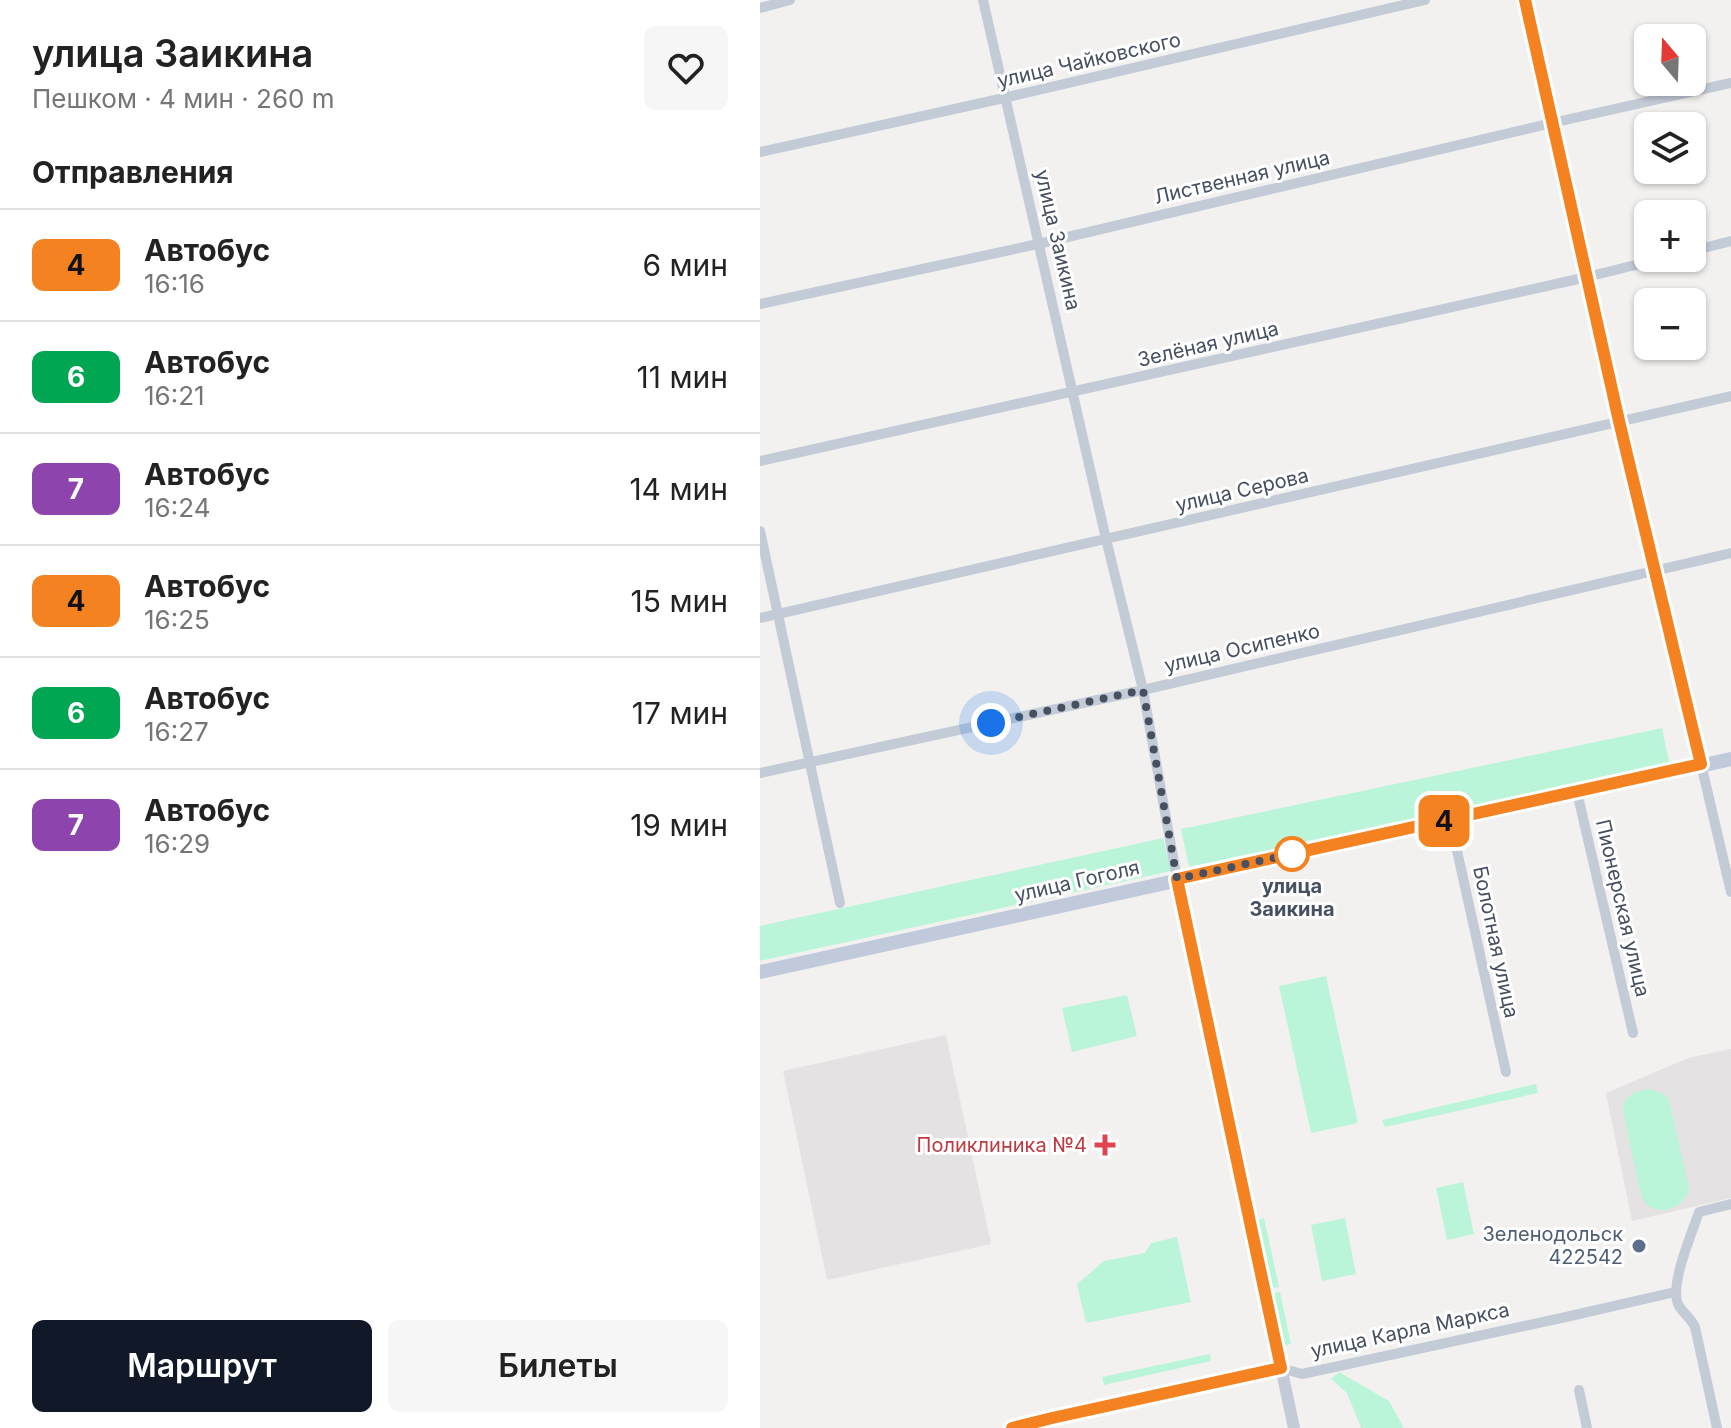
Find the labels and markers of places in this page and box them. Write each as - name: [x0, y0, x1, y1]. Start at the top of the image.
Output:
- marker: улица Заикина: [1275, 837, 1309, 871]
- place label: улица Заикина: [1249, 874, 1335, 921]
- place label: Поликлиника №4: [917, 1133, 1087, 1157]
- marker: Поликлиника №4: [1094, 1134, 1116, 1156]
- place label: Зеленодольск 422542: [1483, 1222, 1623, 1269]
- marker: Зеленодольск 422542: [1630, 1237, 1648, 1255]

